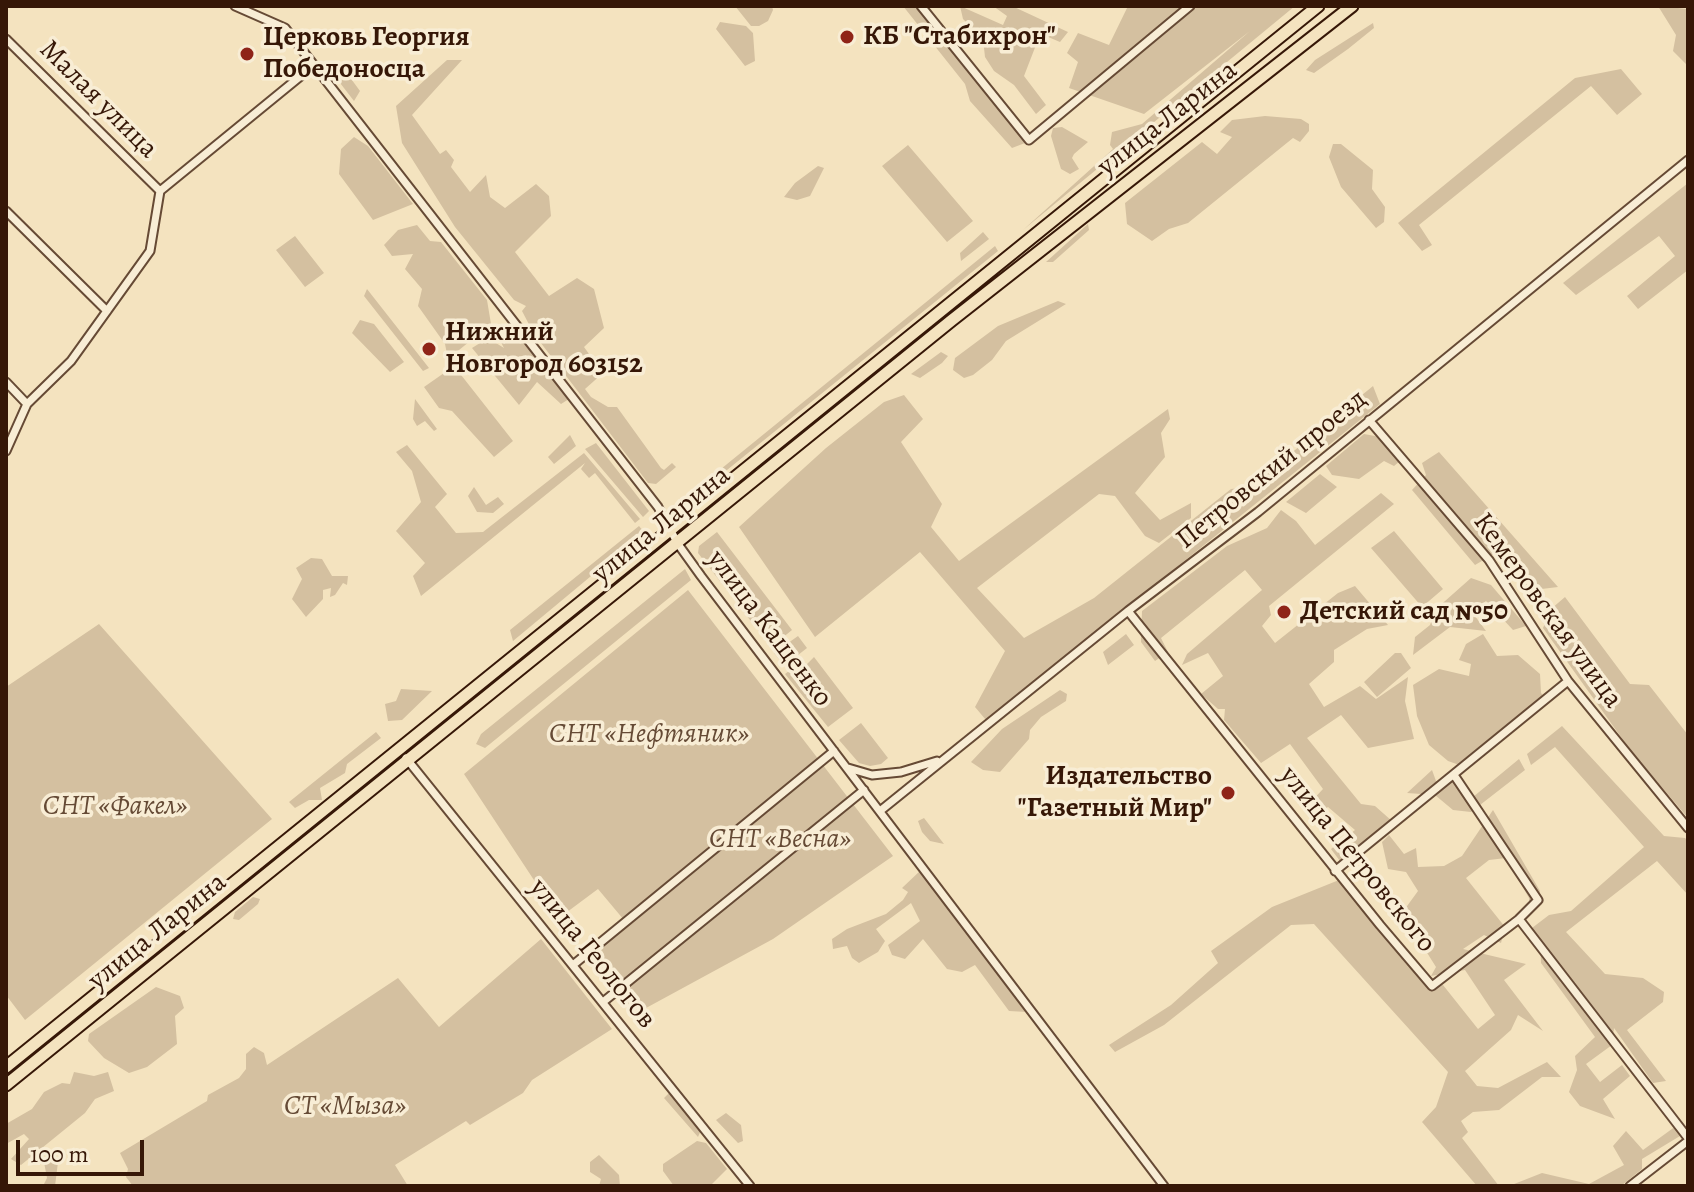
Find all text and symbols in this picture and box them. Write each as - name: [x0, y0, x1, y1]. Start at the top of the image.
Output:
- place label: КБ "Стабихрон": [863, 20, 1056, 54]
- place label: Церковь Георгия Победоносца: [263, 21, 470, 87]
- marker: КБ "Стабихрон": [838, 28, 856, 46]
- street label: Малая улица: [32, 34, 164, 166]
- marker: Церковь Георгия Победоносца: [238, 45, 256, 63]
- street label: улица Ларина: [1091, 54, 1245, 184]
- place label: Нижний Новгород 603152: [445, 316, 643, 382]
- marker: Нижний Новгород 603152: [420, 340, 438, 358]
- street label: Петровский проезд: [1170, 383, 1374, 557]
- street label: улица Ларина: [586, 459, 738, 591]
- street label: Кемеровская улица: [1465, 507, 1629, 715]
- street label: улица Кащенко: [699, 544, 839, 714]
- place label: Детский сад №50: [1300, 595, 1508, 629]
- marker: Детский сад №50: [1275, 603, 1293, 621]
- park label: СНТ «Нефтяник»: [549, 718, 749, 752]
- place label: Издательство "Газетный Мир": [1018, 760, 1212, 826]
- street label: улица Петровского: [1272, 760, 1442, 960]
- marker: Издательство "Газетный Мир": [1219, 784, 1237, 802]
- park label: СНТ «Факел»: [43, 790, 187, 824]
- park label: СНТ «Весна»: [709, 823, 851, 857]
- street label: улица Ларина: [82, 866, 234, 998]
- street label: улица Геологов: [521, 872, 663, 1036]
- park label: СТ «Мыза»: [284, 1090, 406, 1124]
- scale bar: [20, 1124, 148, 1174]
- text: 100 m: [30, 1138, 89, 1170]

